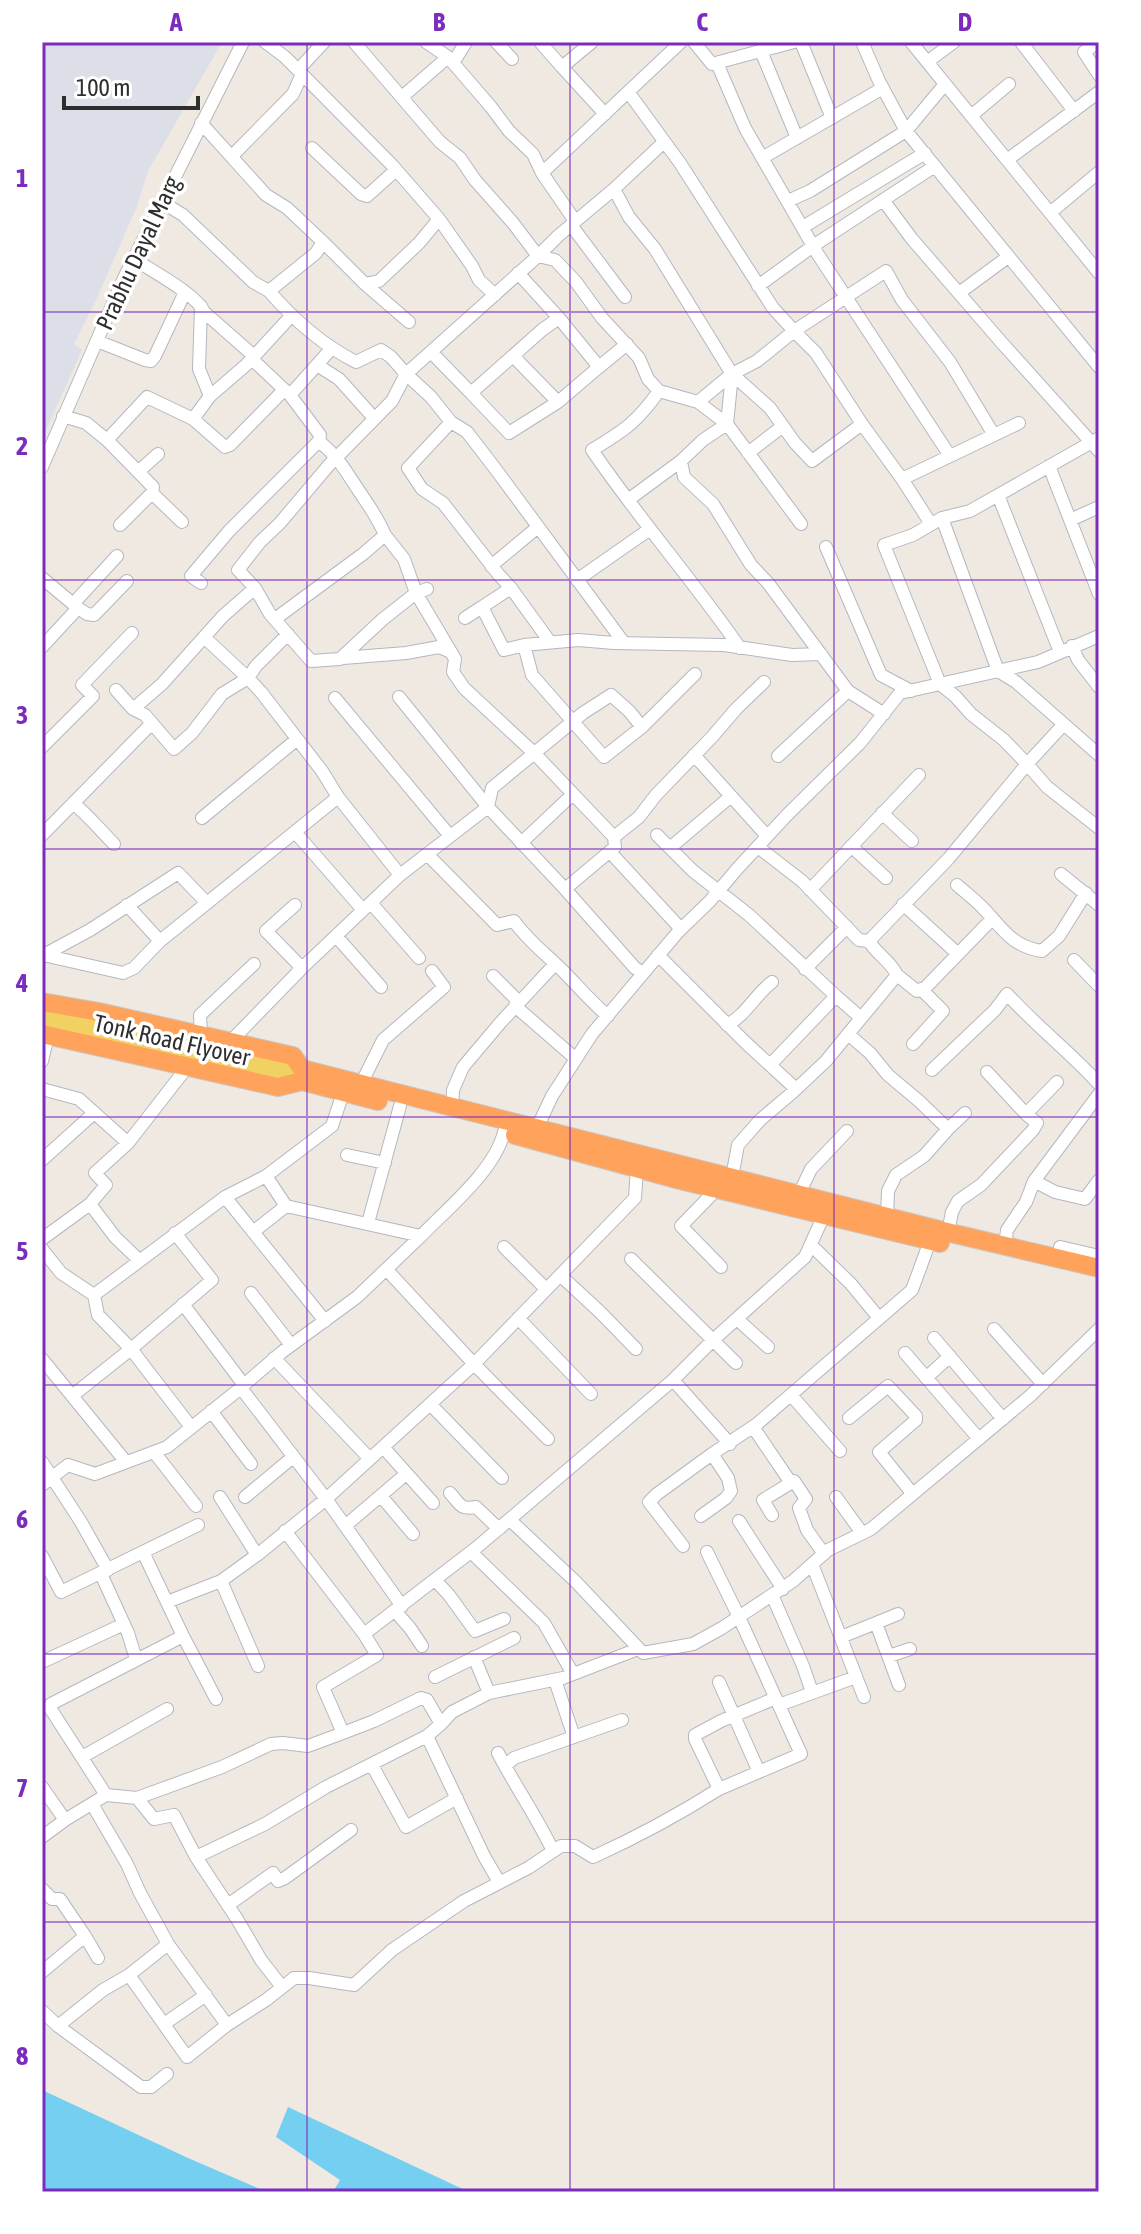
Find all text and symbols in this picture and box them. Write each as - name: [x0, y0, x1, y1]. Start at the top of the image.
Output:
- text: A: [169, 7, 183, 37]
- text: B: [433, 7, 446, 37]
- text: C: [696, 7, 708, 37]
- text: D: [958, 7, 972, 37]
- scale bar: [64, 60, 198, 110]
- text: 100 m: [76, 74, 130, 101]
- text: 1: [16, 163, 28, 193]
- street label: Prabhu Dayal Marg: [91, 171, 186, 334]
- text: 2: [16, 431, 28, 461]
- text: 3: [16, 700, 28, 730]
- text: 4: [15, 968, 28, 998]
- street label: Tonk Road Flyover: [91, 1009, 253, 1071]
- text: 5: [16, 1236, 28, 1266]
- text: 6: [16, 1504, 28, 1534]
- text: 7: [16, 1773, 28, 1803]
- text: 8: [16, 2041, 28, 2071]

